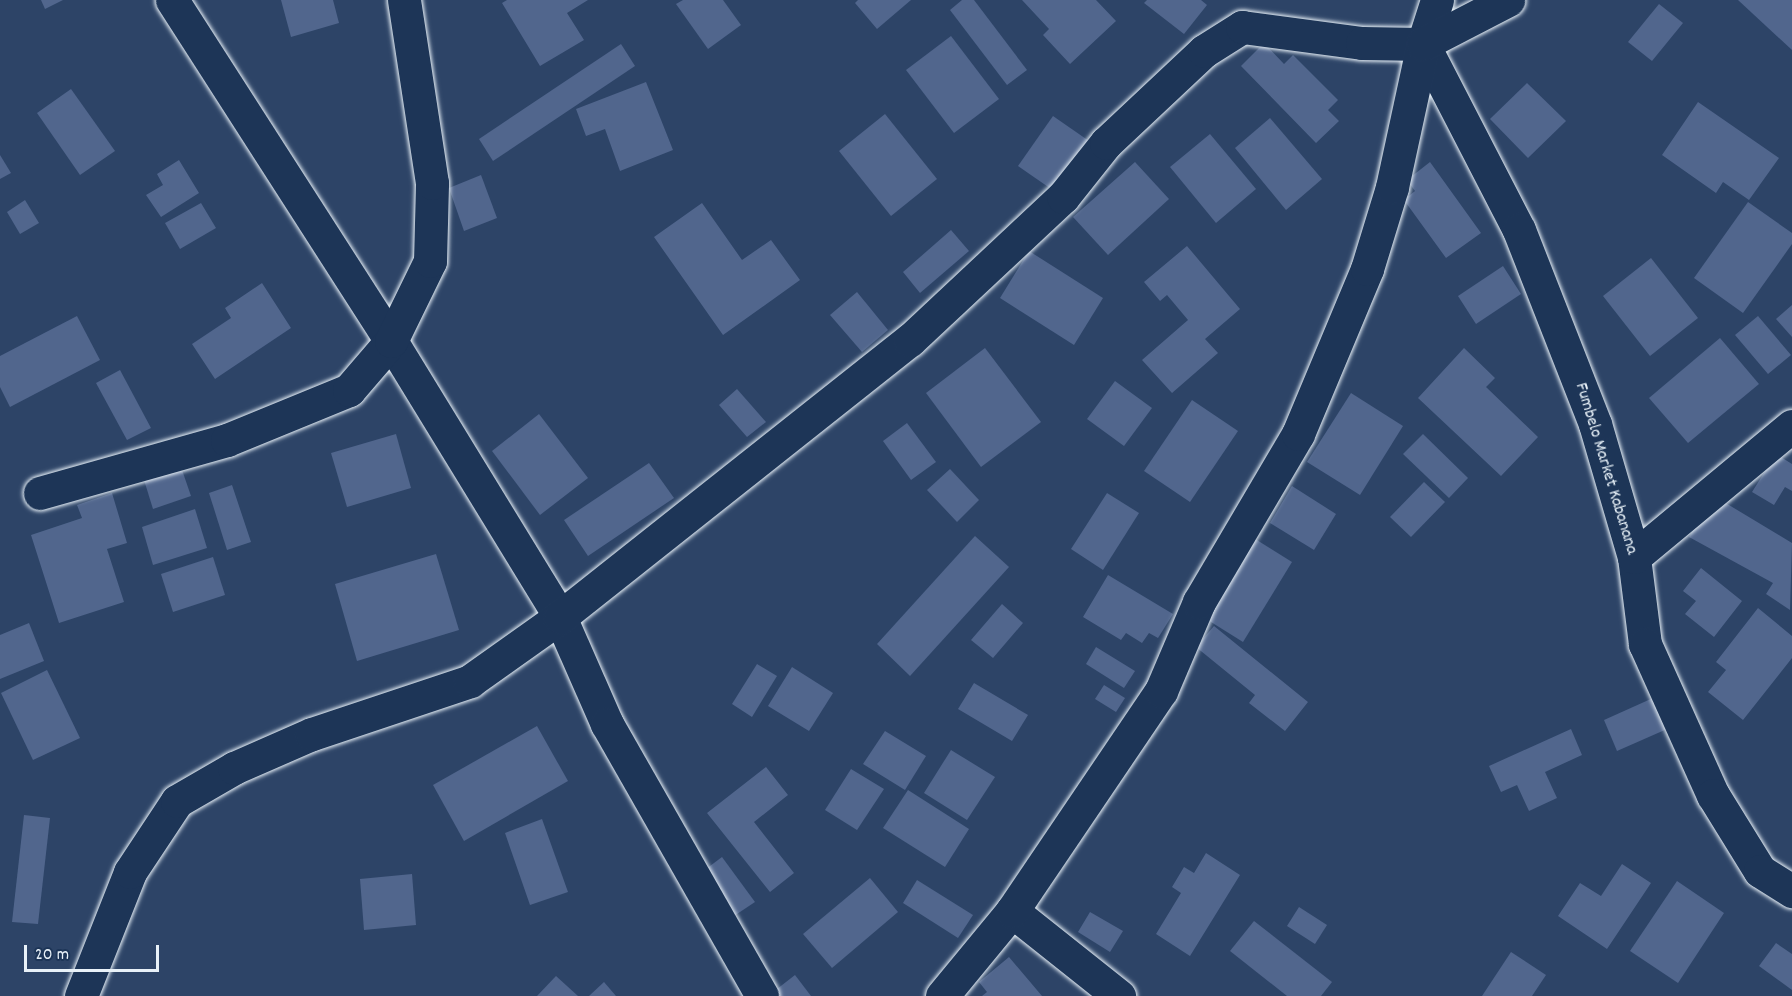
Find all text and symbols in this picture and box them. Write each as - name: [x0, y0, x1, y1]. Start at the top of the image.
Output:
- street label: Fumbelo Market Kabanana: [1569, 380, 1641, 558]
- scale bar: [27, 933, 162, 971]
- text: 20 m: [35, 943, 69, 968]

